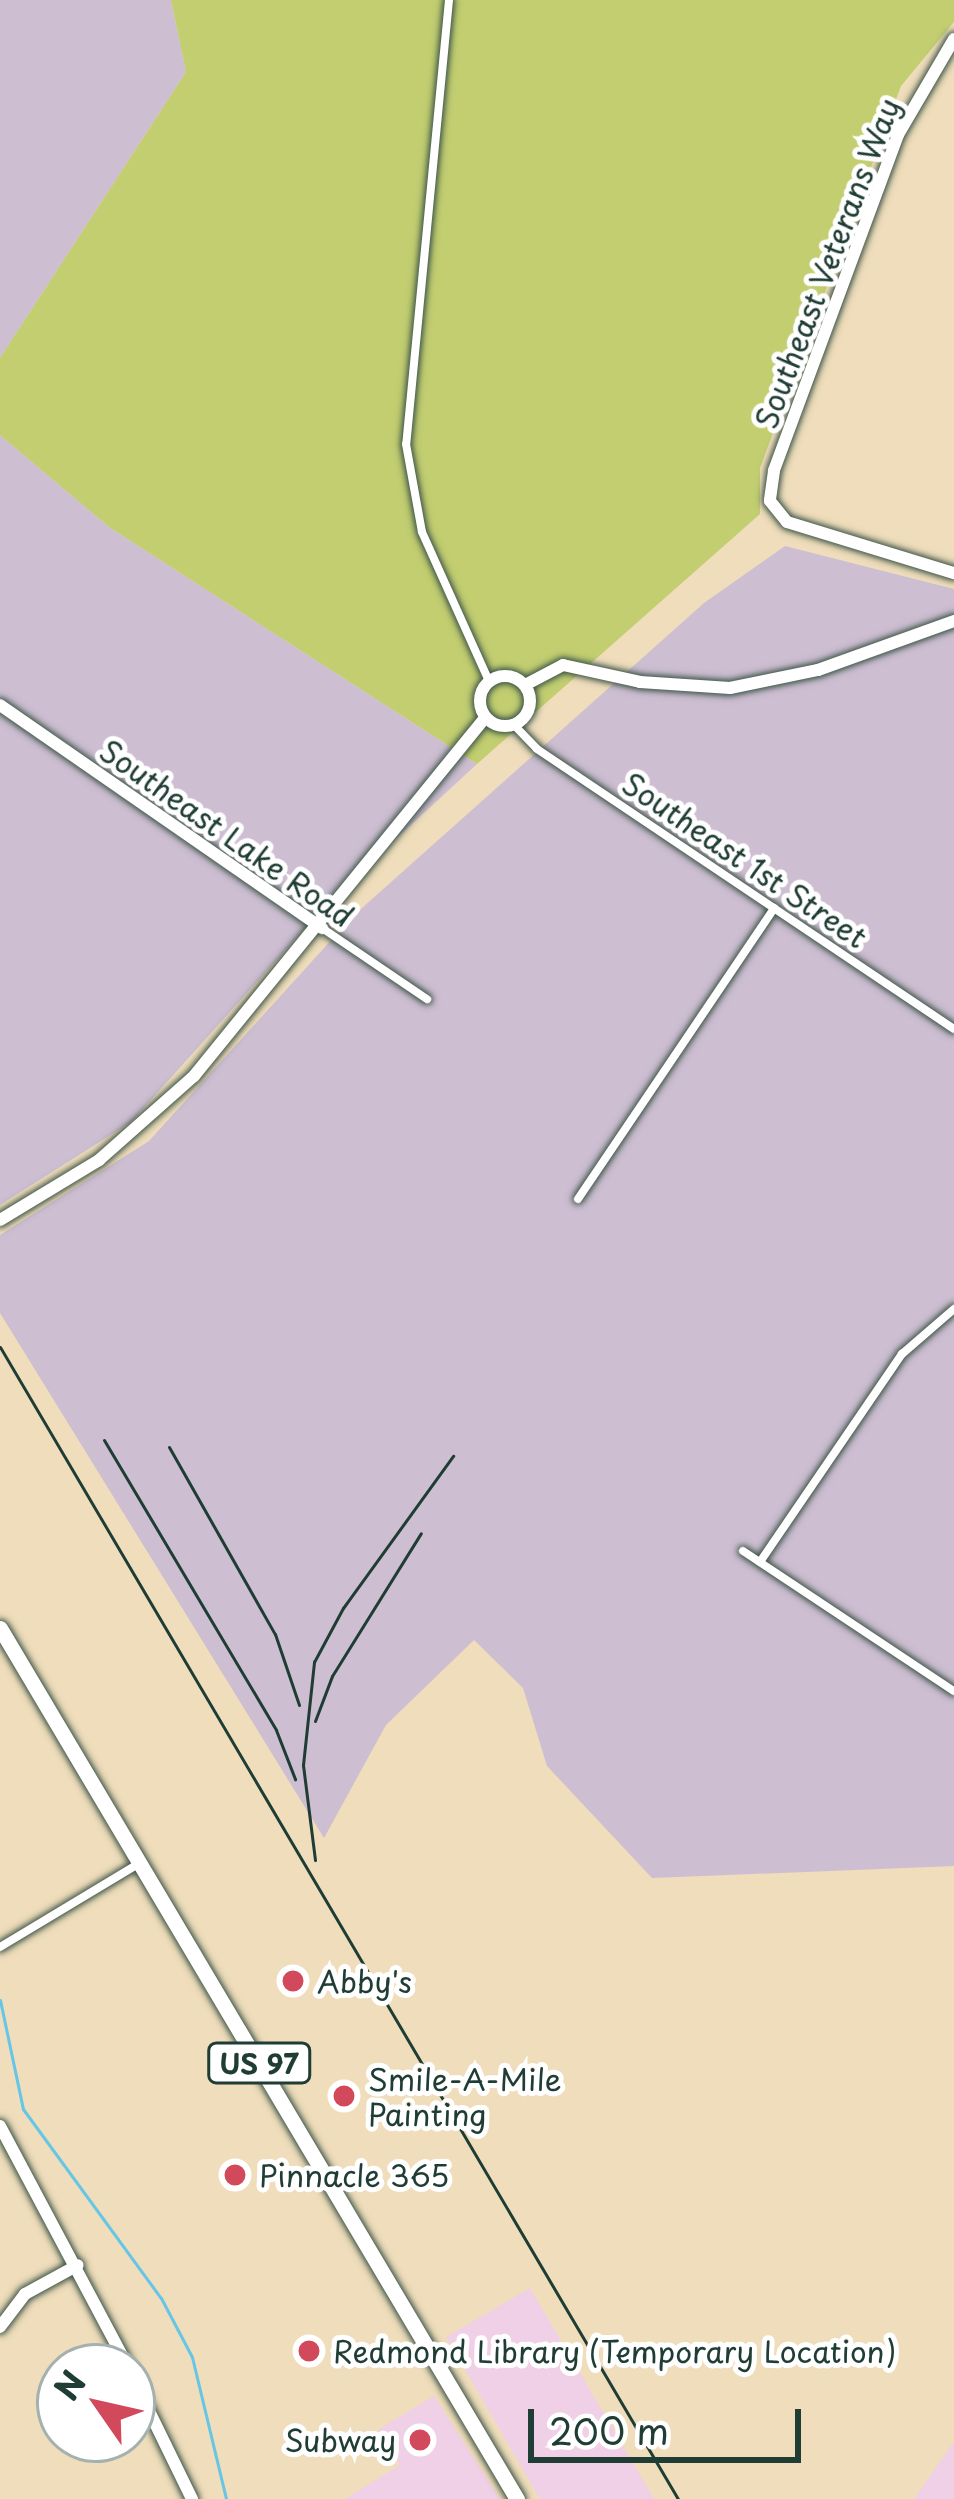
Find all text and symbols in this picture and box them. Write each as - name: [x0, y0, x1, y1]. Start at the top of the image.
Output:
- street label: Southeast Veterans Way: [748, 93, 906, 433]
- street label: Southeast Lake Road: [93, 731, 361, 935]
- street label: Southeast 1st Street: [614, 764, 876, 956]
- place label: Abby's: [317, 1963, 412, 1999]
- marker: Abby's: [280, 1968, 306, 1994]
- road number: US 97: [208, 2042, 310, 2084]
- place label: Smile-A-Mile Painting: [368, 2061, 562, 2132]
- marker: Smile-A-Mile Painting: [331, 2083, 357, 2109]
- place label: Pinnacle 365: [259, 2157, 452, 2193]
- marker: Pinnacle 365: [222, 2162, 248, 2188]
- place label: Redmond Library (Temporary Location): [333, 2333, 897, 2369]
- marker: Redmond Library (Temporary Location): [296, 2338, 322, 2364]
- north arrow: [36, 2343, 156, 2463]
- text: N: [41, 2360, 97, 2409]
- scale bar: [534, 2385, 807, 2459]
- text: 200 m: [549, 2403, 669, 2457]
- place label: Subway: [285, 2422, 396, 2458]
- marker: Subway: [407, 2427, 433, 2453]

